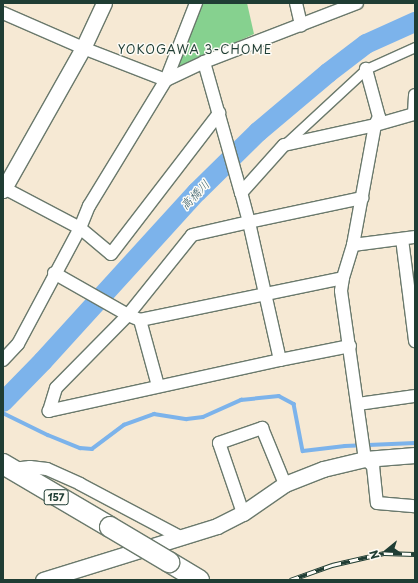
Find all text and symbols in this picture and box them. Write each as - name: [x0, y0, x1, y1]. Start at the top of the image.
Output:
- district label: YOKOGAWA 3-CHOME: [118, 43, 272, 57]
- water label: 高橋川: [177, 177, 213, 213]
- road number: 157: [43, 489, 69, 505]
- north arrow: [366, 531, 406, 571]
- text: N: [365, 548, 384, 562]

